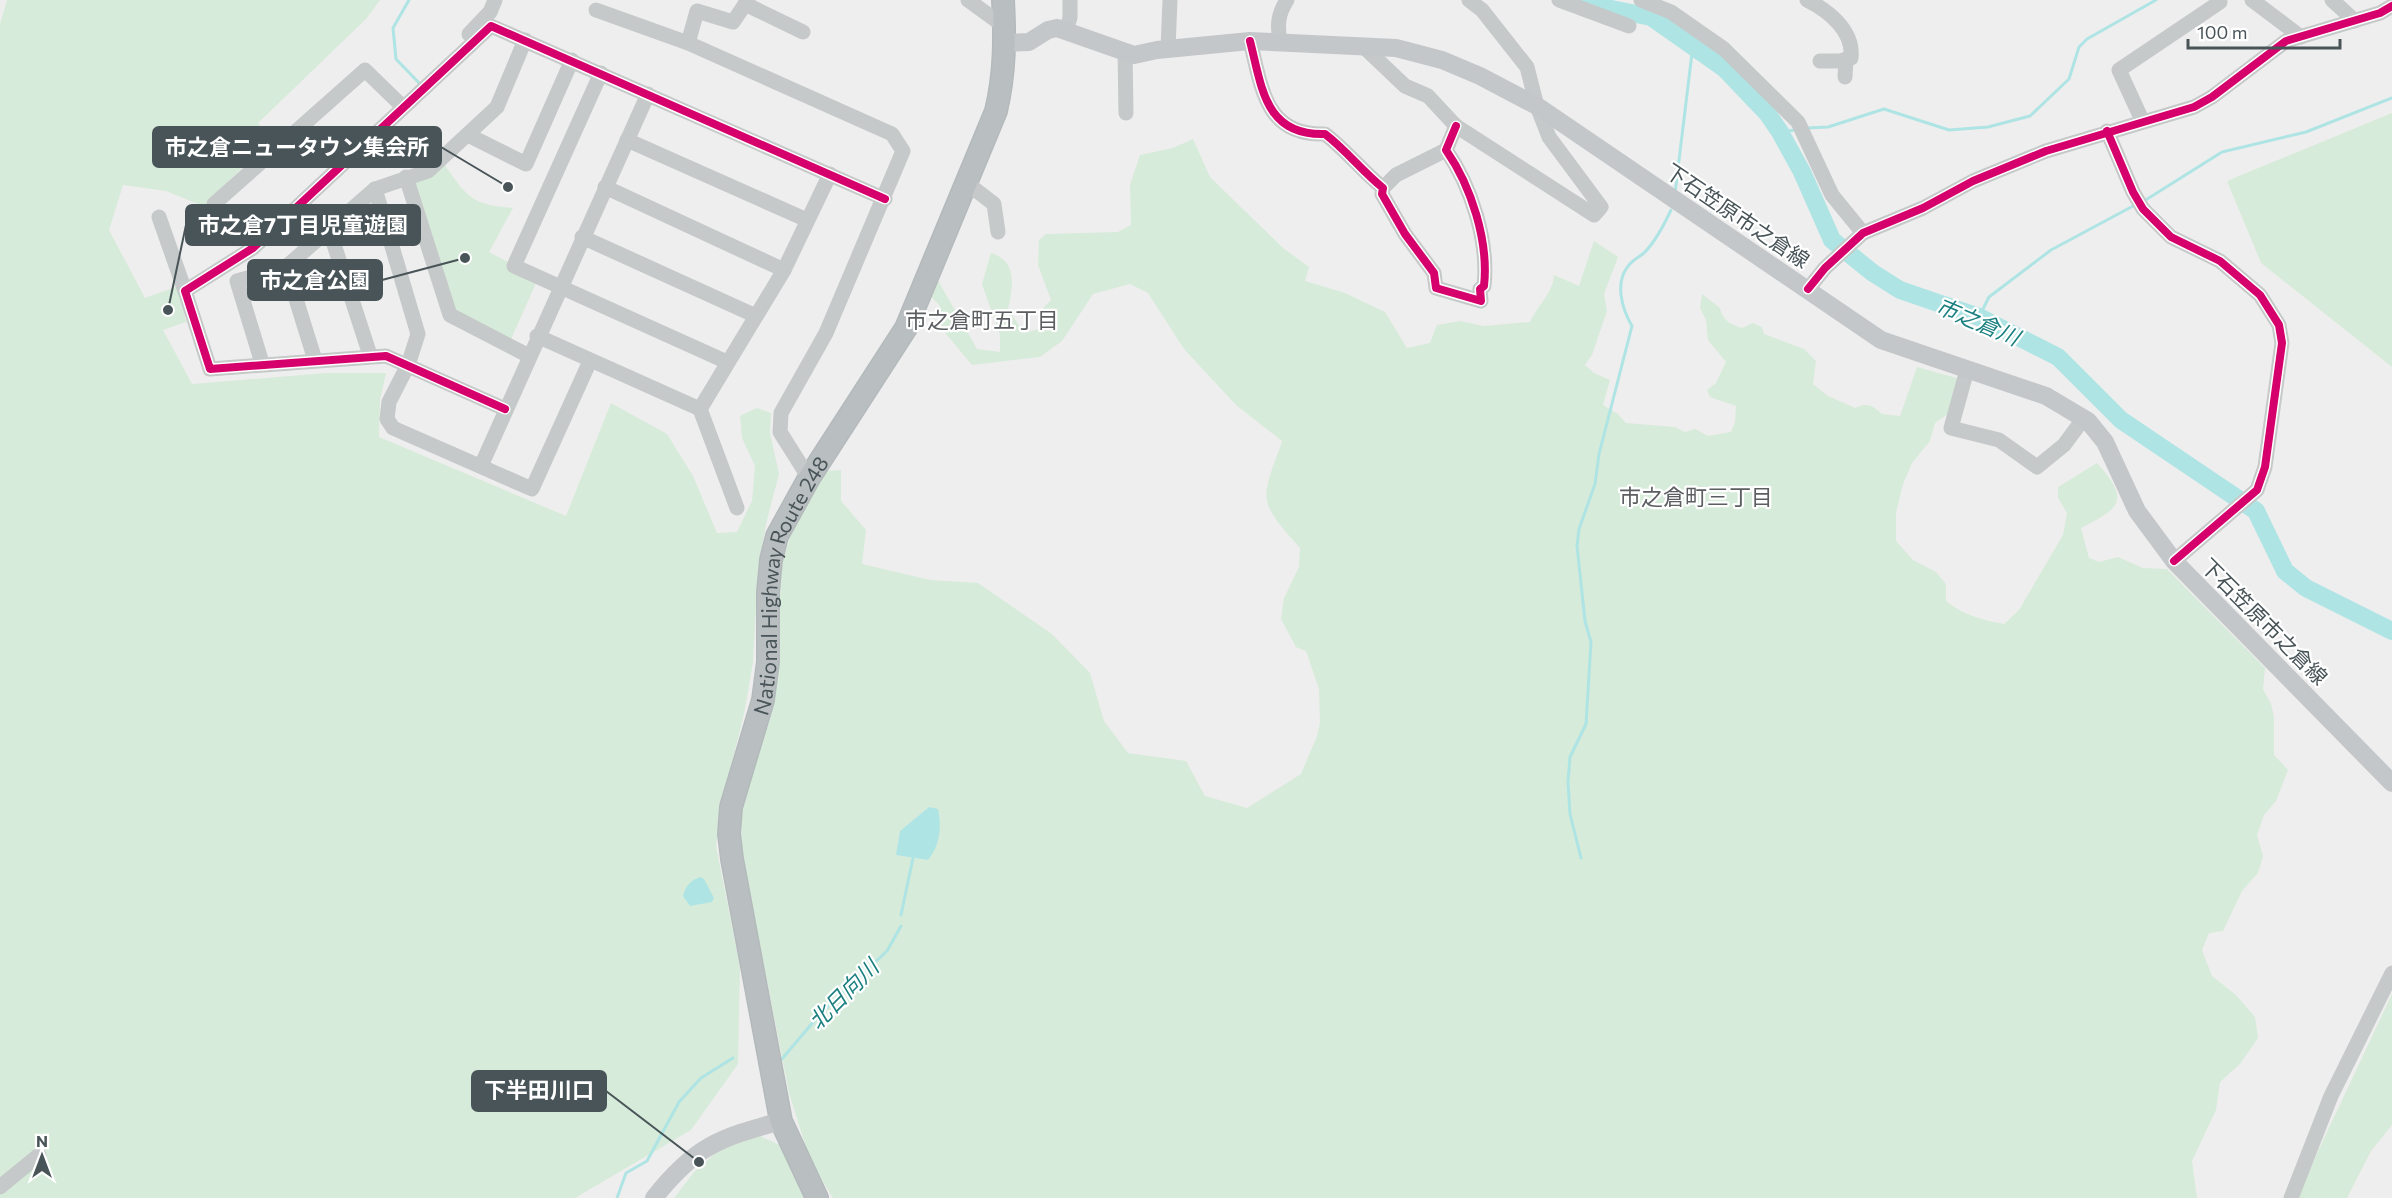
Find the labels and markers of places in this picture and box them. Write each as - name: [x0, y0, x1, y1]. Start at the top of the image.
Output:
- callout: 市之倉ニュータウン集会所: [153, 127, 441, 167]
- callout: 市之倉7丁目児童遊園: [186, 205, 420, 245]
- callout: 市之倉公園: [248, 260, 382, 300]
- callout: 下半田川口: [472, 1071, 606, 1111]

